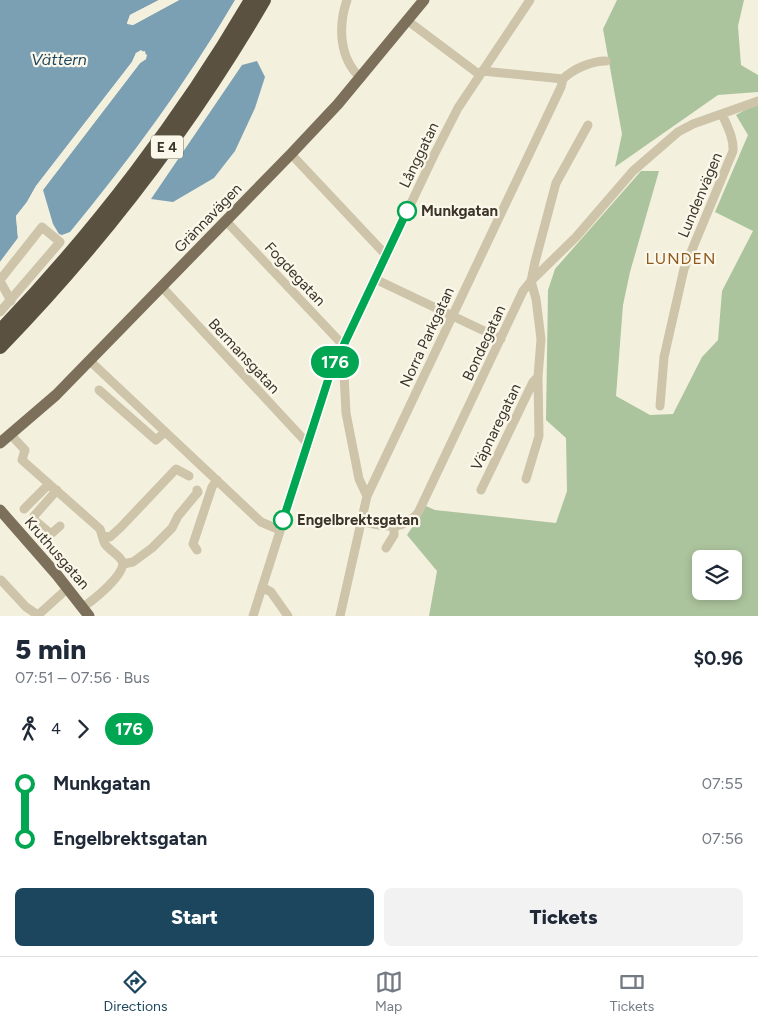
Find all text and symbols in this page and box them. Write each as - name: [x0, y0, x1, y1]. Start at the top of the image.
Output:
- water label: Vättern: [31, 50, 87, 69]
- street label: Långgatan: [395, 119, 443, 191]
- road number: E 4: [151, 136, 183, 158]
- street label: Lundenvägen: [674, 150, 726, 240]
- street label: Grännavägen: [171, 180, 245, 256]
- marker: Munkgatan: [397, 201, 417, 221]
- place label: Munkgatan: [421, 202, 498, 220]
- street label: Fogdegatan: [261, 238, 329, 310]
- district label: LUNDEN: [646, 249, 716, 268]
- street label: Norra Parkgatan: [396, 284, 458, 390]
- street label: Bondegatan: [459, 302, 509, 384]
- street label: Bermansgatan: [205, 315, 283, 397]
- line badge: 176: [306, 346, 364, 378]
- text: 176: [321, 351, 349, 373]
- street label: Väpnaregatan: [467, 381, 525, 473]
- marker: Engelbrektsgatan: [273, 510, 293, 530]
- place label: Engelbrektsgatan: [297, 511, 419, 529]
- street label: Kruthusgatan: [21, 513, 93, 593]
- map controls: [692, 550, 742, 600]
- button: layers: [692, 550, 742, 600]
- text: 5 min: [15, 632, 86, 666]
- text: $0.96: [693, 647, 743, 670]
- text: 07:51 – 07:56 · Bus: [15, 668, 150, 687]
- icon: walk: [15, 715, 43, 743]
- icon: forward: [69, 715, 97, 743]
- text: 176: [115, 718, 143, 740]
- text: 4: [51, 719, 61, 738]
- text: Munkgatan: [53, 772, 151, 795]
- text: 07:55: [702, 774, 743, 793]
- text: Engelbrektsgatan: [53, 827, 207, 850]
- text: 07:56: [702, 829, 743, 848]
- button: Start: [15, 888, 374, 946]
- button: Tickets: [384, 888, 743, 946]
- tab: Directions: [104, 968, 167, 1015]
- tab: Map: [375, 968, 403, 1015]
- tab: Tickets: [610, 968, 654, 1015]

